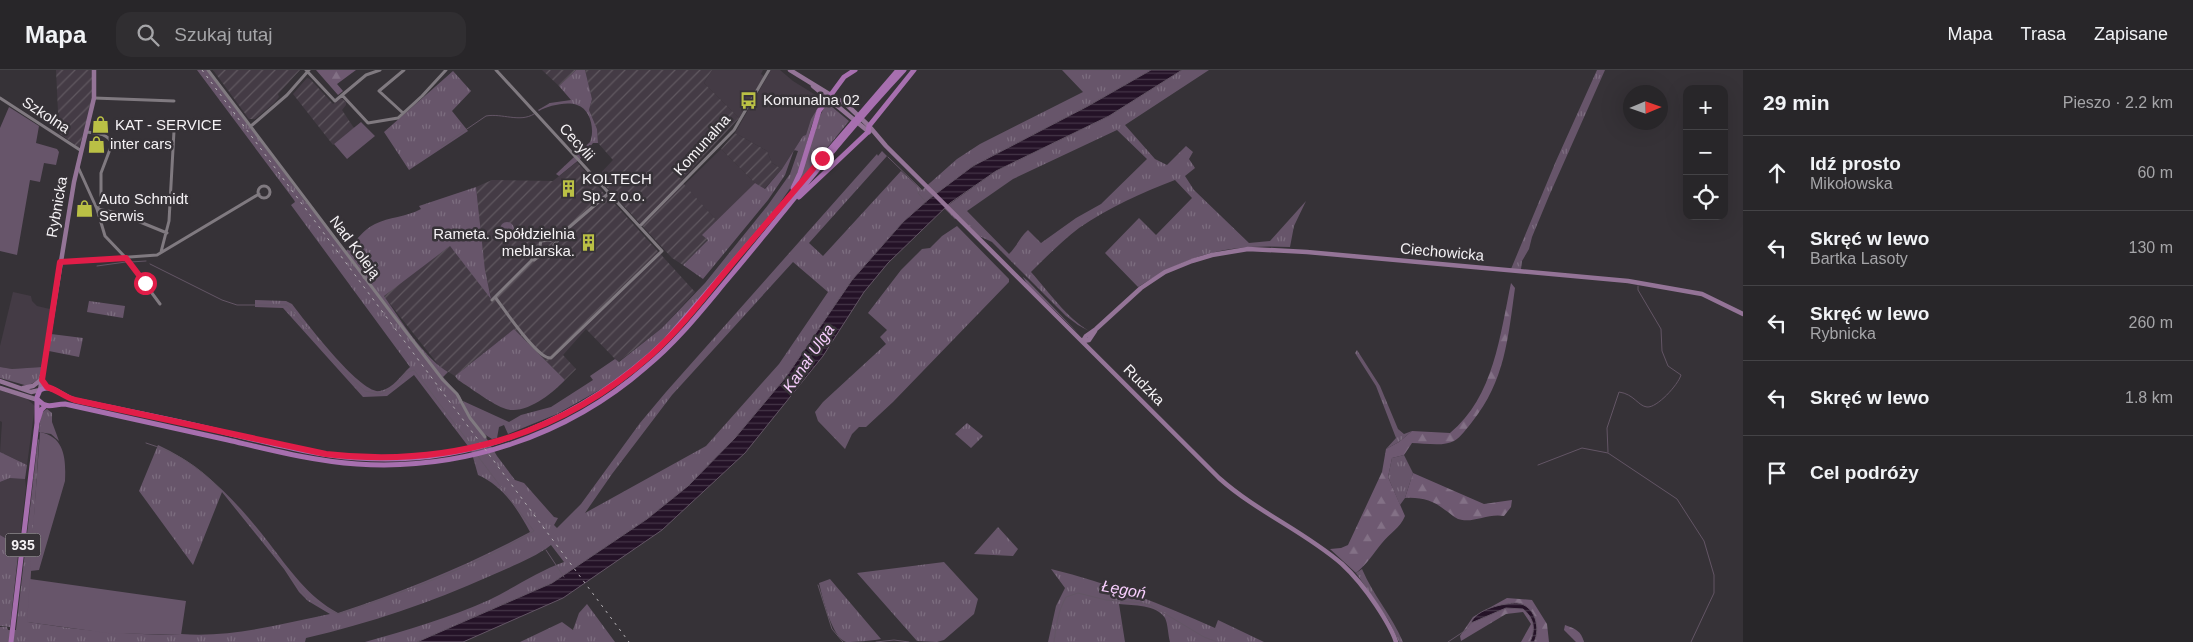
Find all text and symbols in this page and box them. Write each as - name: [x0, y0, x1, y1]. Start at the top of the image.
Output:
- search box: [116, 12, 466, 57]
- text: Mapa: [25, 21, 86, 48]
- icon: search: [134, 21, 162, 49]
- text: Szukaj tutaj: [174, 24, 273, 45]
- text: Mapa: [1948, 24, 1993, 44]
- text: Trasa: [2021, 24, 2066, 44]
- text: Zapisane: [2094, 24, 2168, 44]
- north arrow: [1623, 85, 1668, 130]
- map controls: [1683, 85, 1728, 220]
- button: +: [1683, 85, 1728, 130]
- bus stop icon: Komunalna 02: [739, 90, 759, 110]
- place label: Komunalna 02: [763, 91, 860, 108]
- text: 29 min: [1763, 91, 1830, 114]
- street label: Szkolna: [19, 93, 74, 137]
- text: Pieszo · 2.2 km: [2063, 94, 2173, 111]
- street label: Komunalna: [670, 110, 734, 179]
- shop icon: KAT - SERVICE: [91, 115, 111, 135]
- place label: KAT - SERVICE: [115, 116, 222, 133]
- street label: Cecylii: [556, 120, 598, 164]
- button: −: [1683, 130, 1728, 175]
- shop icon: inter cars: [86, 134, 106, 154]
- place label: inter cars: [110, 135, 172, 152]
- route end: [811, 147, 834, 170]
- text: Idź prosto: [1810, 153, 1901, 174]
- icon: ahead: [1763, 159, 1791, 187]
- text: 60 m: [2137, 164, 2173, 181]
- place label: KOLTECH Sp. z o.o.: [582, 170, 652, 204]
- street label: Rybnicka: [43, 174, 70, 239]
- button: locate: [1683, 175, 1728, 220]
- text: Mikołowska: [1810, 175, 1893, 192]
- building icon: KOLTECH Sp. z o.o.: [558, 178, 578, 198]
- place label: Auto Schmidt Serwis: [99, 190, 189, 224]
- shop icon: Auto Schmidt Serwis: [75, 198, 95, 218]
- street label: Nad Koleją: [327, 212, 385, 282]
- place label: Rameta. Spółdzielnia meblarska.: [433, 225, 576, 259]
- text: Skręć w lewo: [1810, 228, 1929, 249]
- building icon: Rameta. Spółdzielnia meblarska.: [579, 233, 599, 253]
- icon: left: [1763, 234, 1791, 262]
- street label: Ciechowicka: [1399, 239, 1485, 264]
- text: 130 m: [2129, 239, 2173, 256]
- text: Bartka Lasoty: [1810, 250, 1908, 267]
- route start: [134, 272, 157, 295]
- text: Skręć w lewo: [1810, 303, 1929, 324]
- icon: left: [1763, 309, 1791, 337]
- text: 260 m: [2129, 314, 2173, 331]
- water label: Kanał Ulga: [779, 321, 837, 395]
- text: Rybnicka: [1810, 325, 1876, 342]
- street label: Rudzka: [1120, 361, 1169, 409]
- icon: left: [1763, 384, 1791, 412]
- text: Skręć w lewo: [1810, 387, 1929, 408]
- text: 1.8 km: [2125, 389, 2173, 406]
- icon: arrive: [1763, 459, 1791, 487]
- text: Cel podróży: [1810, 462, 1919, 483]
- road number: 935: [5, 534, 40, 556]
- water label: Łęgoń: [1101, 577, 1147, 602]

